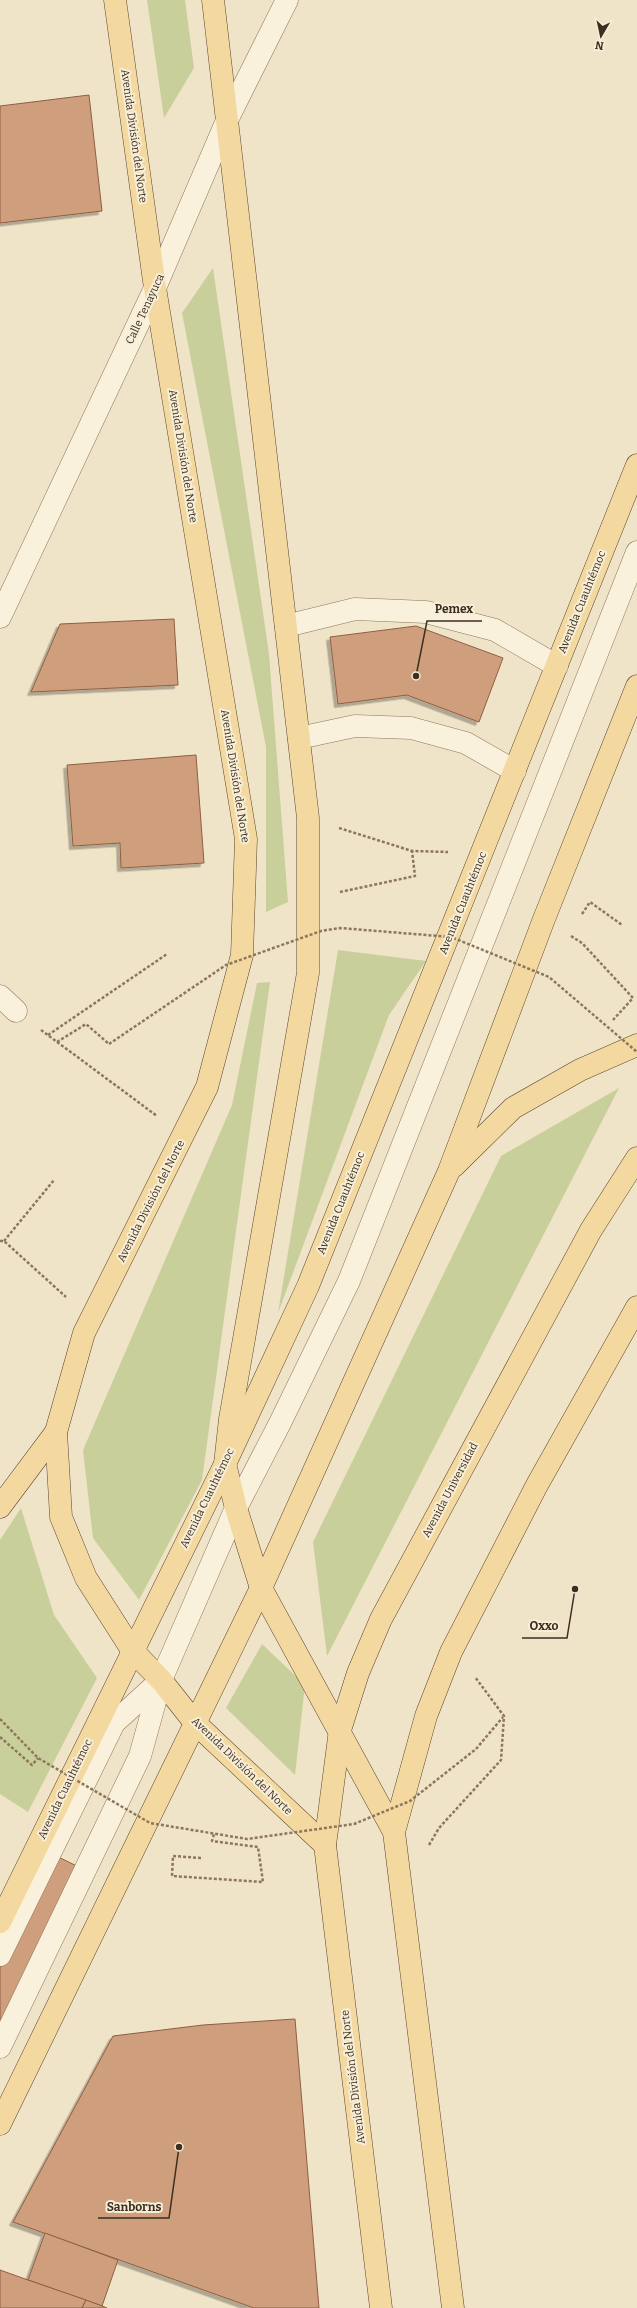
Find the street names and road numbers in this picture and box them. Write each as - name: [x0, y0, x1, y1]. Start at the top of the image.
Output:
- street label: Avenida División del Norte: [118, 68, 150, 204]
- street label: Calle Tenayuca: [123, 272, 167, 346]
- street label: Avenida División del Norte: [166, 388, 200, 524]
- street label: Avenida Cuauhtémoc: [555, 549, 609, 655]
- street label: Avenida División del Norte: [218, 708, 252, 844]
- street label: Avenida Cuauhtémoc: [436, 850, 490, 956]
- street label: Avenida División del Norte: [115, 1138, 187, 1264]
- street label: Avenida Cuauhtémoc: [314, 1150, 368, 1256]
- street label: Avenida Universidad: [419, 1440, 481, 1540]
- street label: Avenida Cuauhtémoc: [177, 1446, 237, 1550]
- street label: Avenida División del Norte: [189, 1714, 295, 1818]
- street label: Avenida Cuauhtémoc: [35, 1737, 95, 1841]
- street label: Avenida División del Norte: [338, 2009, 368, 2145]

